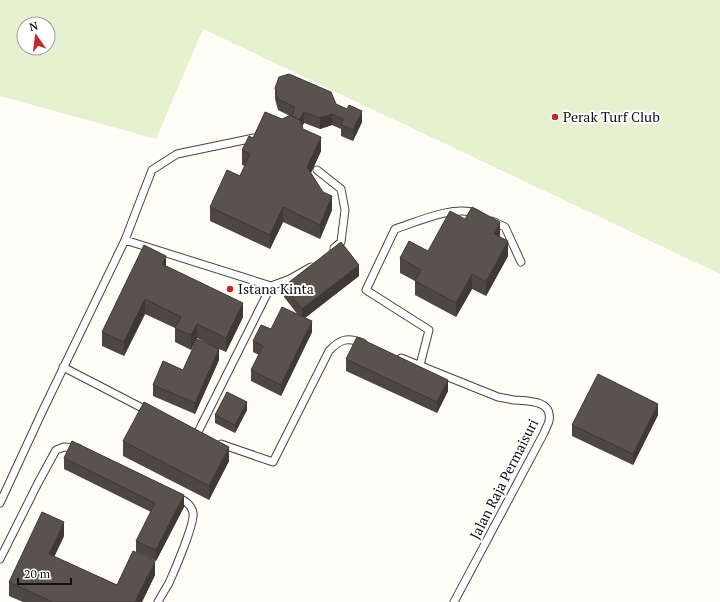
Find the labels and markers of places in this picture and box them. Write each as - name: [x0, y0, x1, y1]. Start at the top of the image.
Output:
- place label: Perak Turf Club: [563, 107, 660, 126]
- marker: Perak Turf Club: [550, 112, 560, 122]
- place label: Istana Kinta: [238, 279, 314, 298]
- marker: Istana Kinta: [225, 284, 235, 294]

